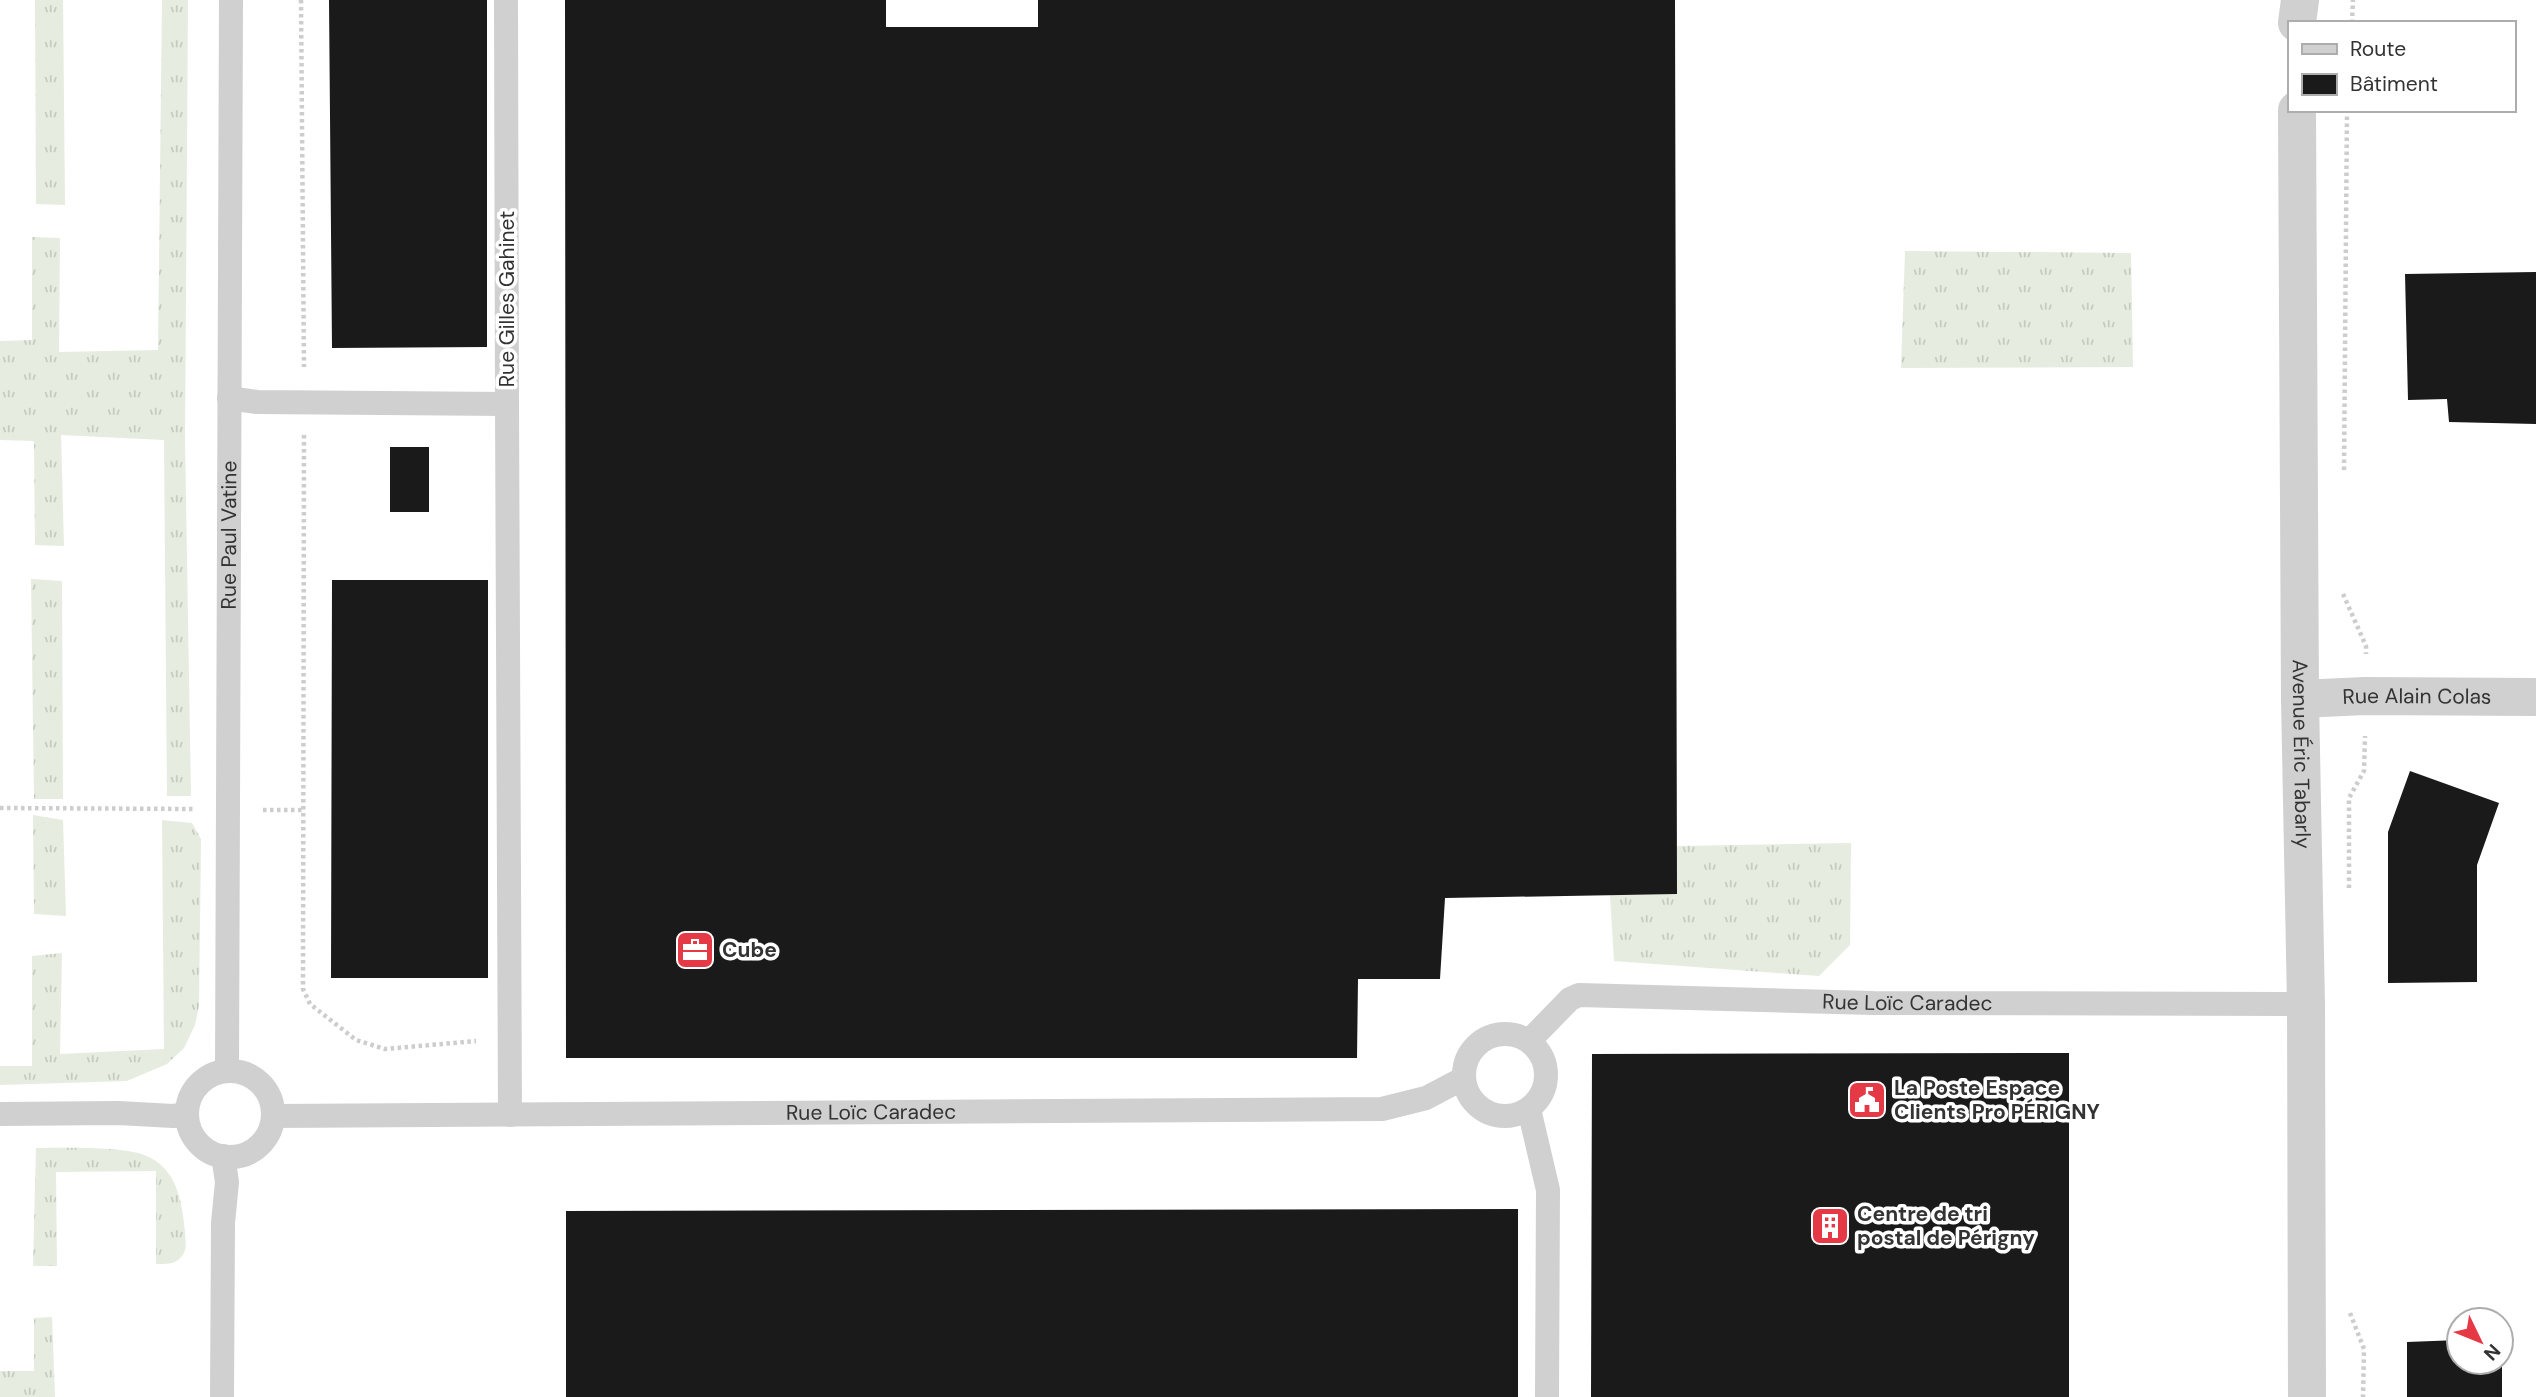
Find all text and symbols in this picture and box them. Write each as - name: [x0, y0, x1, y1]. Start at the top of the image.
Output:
- legend: [2288, 21, 2515, 112]
- text: Route: [2350, 35, 2406, 63]
- text: Bâtiment: [2350, 70, 2438, 98]
- street label: Rue Gilles Gahinet: [493, 211, 521, 387]
- street label: Rue Paul Vatine: [215, 460, 243, 609]
- street label: Avenue Éric Tabarly: [2286, 659, 2317, 849]
- street label: Rue Alain Colas: [2342, 682, 2492, 711]
- office icon: Cube: [674, 929, 716, 971]
- place label: Cube: [722, 936, 777, 964]
- street label: Rue Loïc Caradec: [1822, 988, 1993, 1017]
- place label: La Poste Espace Clients Pro PÉRIGNY: [1894, 1074, 2100, 1126]
- public building icon: La Poste Espace Clients Pro PÉRIGNY: [1846, 1079, 1888, 1121]
- street label: Rue Loïc Caradec: [786, 1098, 956, 1127]
- place label: Centre de tri postal de Périgny: [1857, 1200, 2035, 1252]
- building icon: Centre de tri postal de Périgny: [1809, 1205, 1851, 1247]
- north arrow: [2445, 1306, 2515, 1376]
- text: N: [2478, 1339, 2506, 1366]

